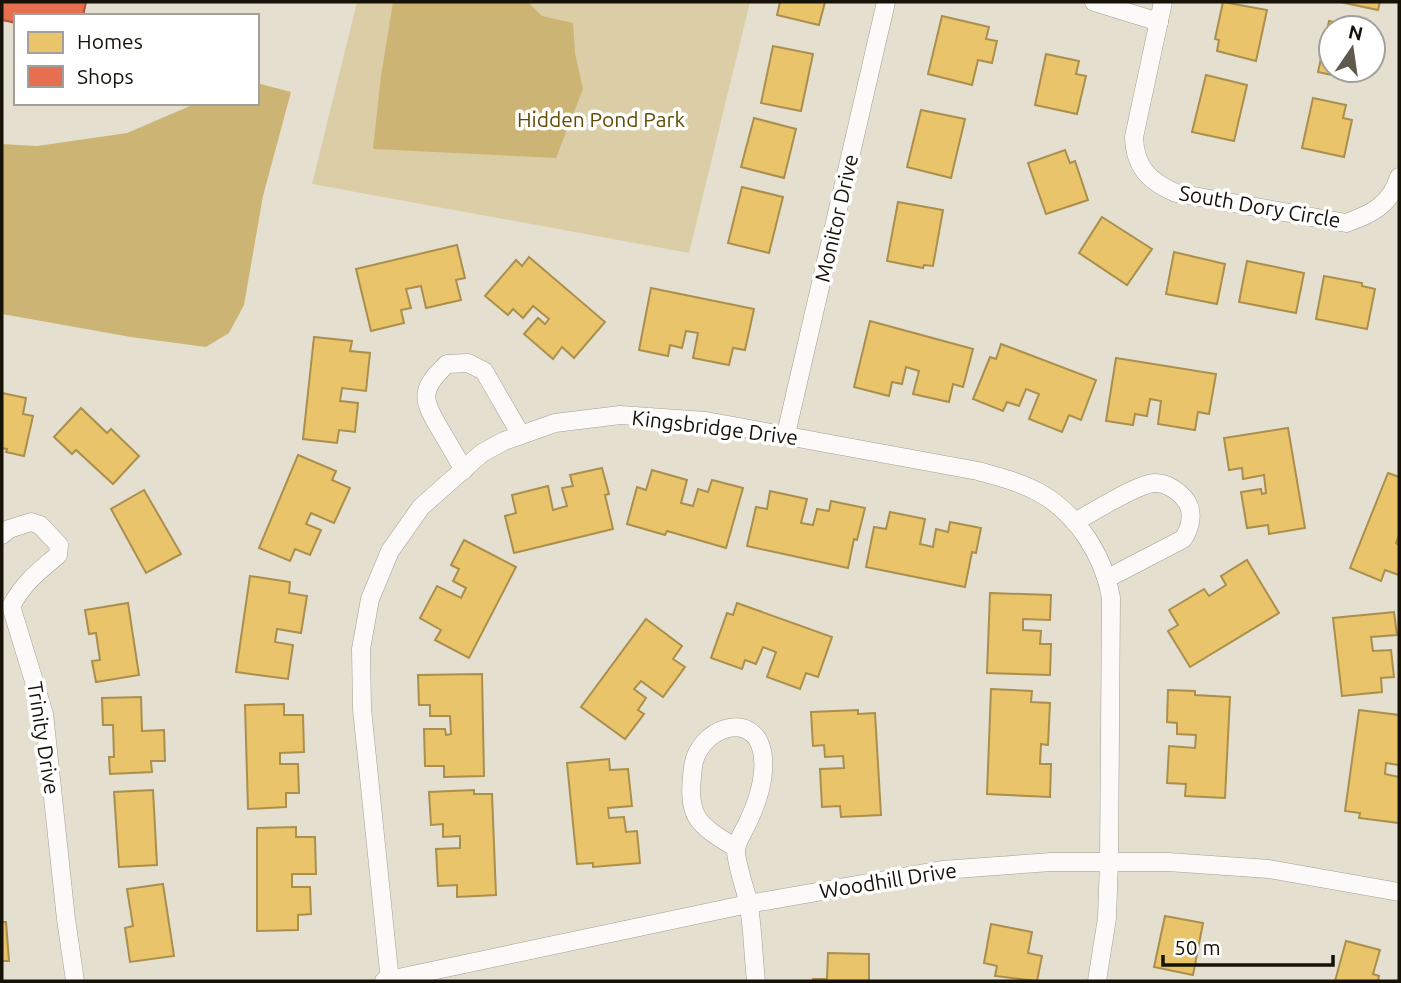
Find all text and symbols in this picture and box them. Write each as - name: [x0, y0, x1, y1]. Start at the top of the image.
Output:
- legend: [14, 14, 259, 105]
- north arrow: [1317, 14, 1387, 84]
- text: N: [1346, 20, 1365, 45]
- text: Homes: [77, 29, 143, 53]
- text: Shops: [77, 64, 134, 88]
- park label: Hidden Pond Park: [517, 107, 685, 131]
- street label: Monitor Drive: [810, 152, 862, 284]
- street label: South Dory Circle: [1177, 180, 1343, 232]
- street label: Kingsbridge Drive: [631, 405, 799, 449]
- street label: Trinity Drive: [23, 680, 65, 796]
- street label: Woodhill Drive: [818, 857, 958, 903]
- scale bar: [1163, 923, 1333, 967]
- text: 50 m: [1174, 935, 1221, 959]

